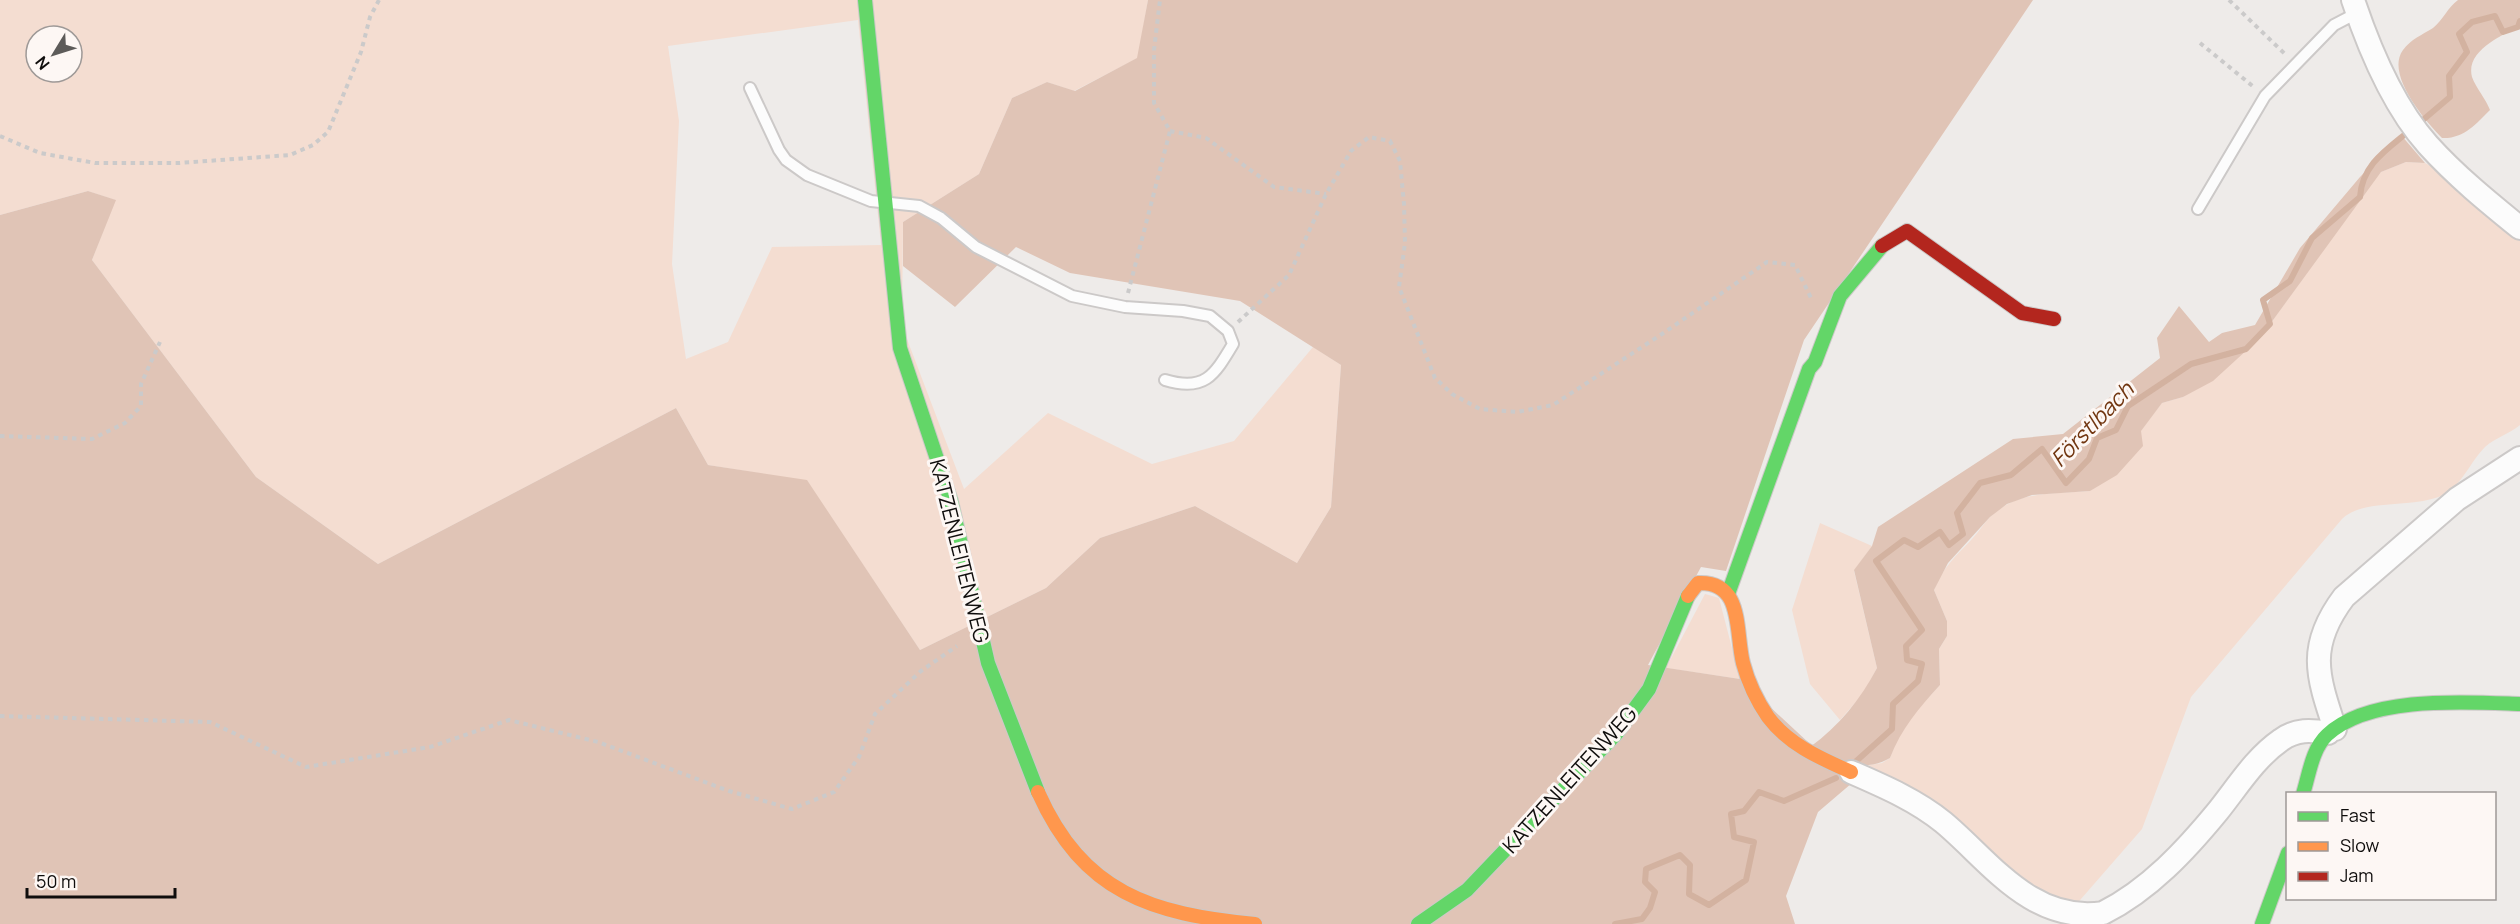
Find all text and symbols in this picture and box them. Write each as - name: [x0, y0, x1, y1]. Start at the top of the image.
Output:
- north arrow: [24, 24, 84, 84]
- text: N: [30, 52, 54, 75]
- water label: Förstlbach: [2044, 374, 2141, 473]
- street label: KATZENLEITENWEG: [924, 456, 996, 646]
- street label: KATZENLEITENWEG: [1496, 700, 1643, 859]
- legend: [2286, 792, 2496, 900]
- text: Fast: [2340, 803, 2375, 827]
- text: Slow: [2340, 833, 2380, 857]
- scale bar: [27, 861, 176, 899]
- text: Jam: [2340, 863, 2374, 887]
- text: 50 m: [36, 869, 76, 893]

